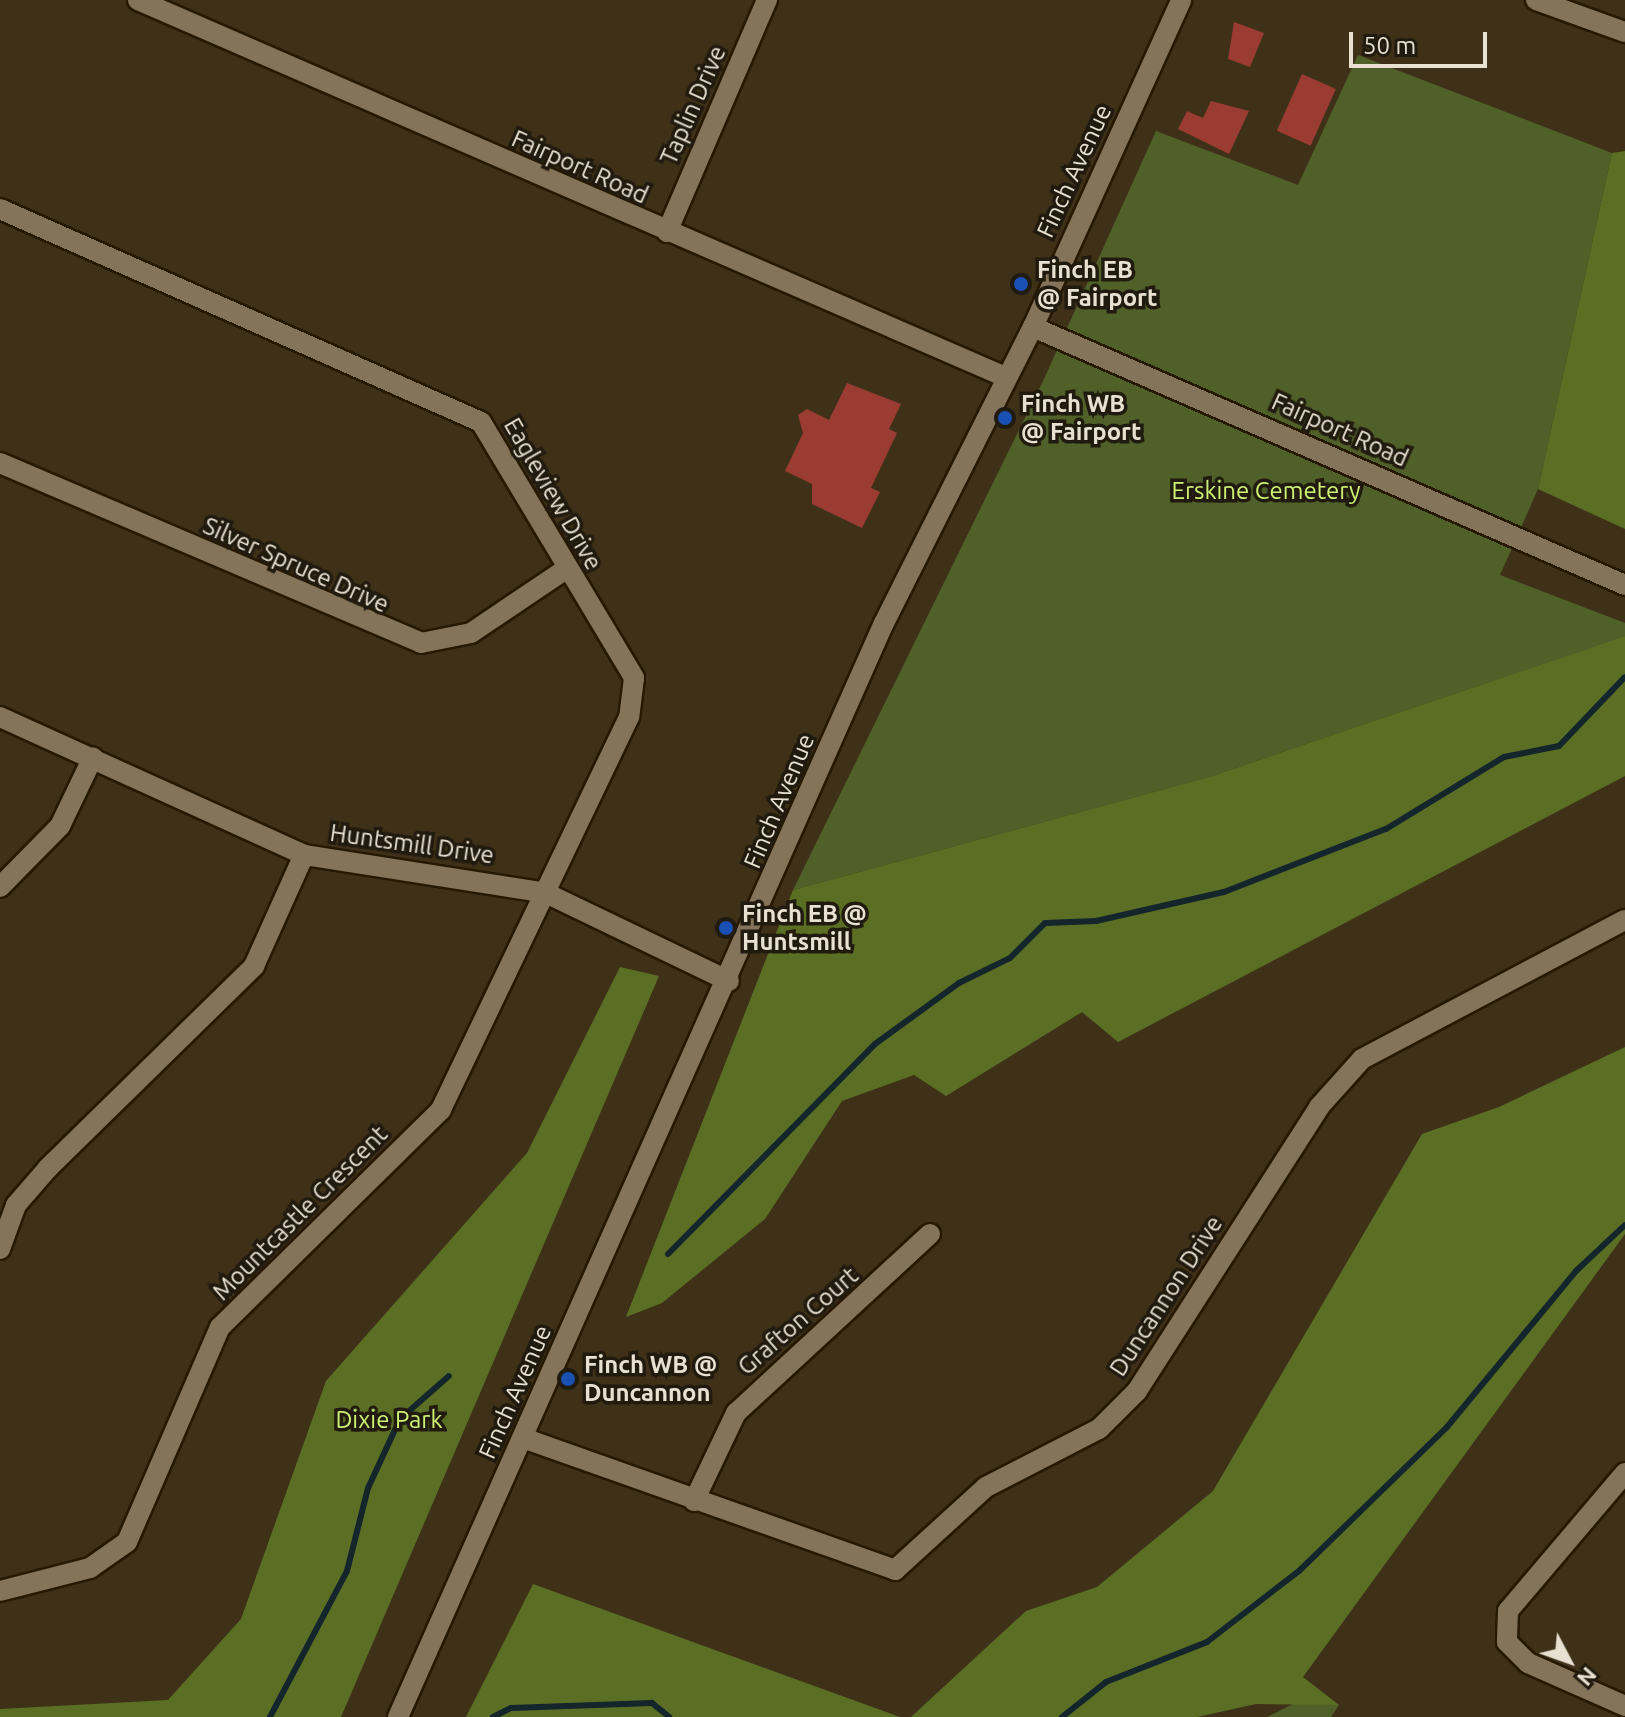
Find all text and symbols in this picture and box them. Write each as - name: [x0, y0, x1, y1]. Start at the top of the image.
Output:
- scale bar: [1353, 16, 1491, 66]
- text: 50 m: [1363, 32, 1416, 59]
- street label: Taplin Drive: [654, 41, 732, 169]
- street label: Finch Avenue: [1031, 100, 1117, 242]
- street label: Fairport Road: [507, 124, 653, 210]
- place label: Finch EB @ Fairport: [1037, 256, 1157, 312]
- marker: Finch EB @ Fairport: [1012, 275, 1030, 293]
- street label: Fairport Road: [1267, 387, 1413, 473]
- place label: Finch WB @ Fairport: [1021, 390, 1141, 446]
- marker: Finch WB @ Fairport: [996, 409, 1014, 427]
- street label: Eagleview Drive: [498, 413, 608, 575]
- park label: Erskine Cemetery: [1171, 477, 1361, 505]
- street label: Silver Spruce Drive: [199, 511, 393, 619]
- street label: Finch Avenue: [738, 729, 820, 873]
- street label: Huntsmill Drive: [328, 818, 496, 870]
- place label: Finch EB @ Huntsmill: [742, 900, 867, 956]
- marker: Finch EB @ Huntsmill: [717, 919, 735, 937]
- street label: Mountcastle Crescent: [207, 1120, 393, 1306]
- street label: Duncannon Drive: [1104, 1211, 1228, 1381]
- street label: Grafton Court: [732, 1261, 864, 1381]
- street label: Finch Avenue: [473, 1321, 557, 1463]
- place label: Finch WB @ Duncannon: [584, 1351, 717, 1407]
- marker: Finch WB @ Duncannon: [559, 1370, 577, 1388]
- park label: Dixie Park: [335, 1406, 443, 1434]
- north arrow: [1529, 1621, 1609, 1701]
- text: N: [1573, 1663, 1602, 1691]

